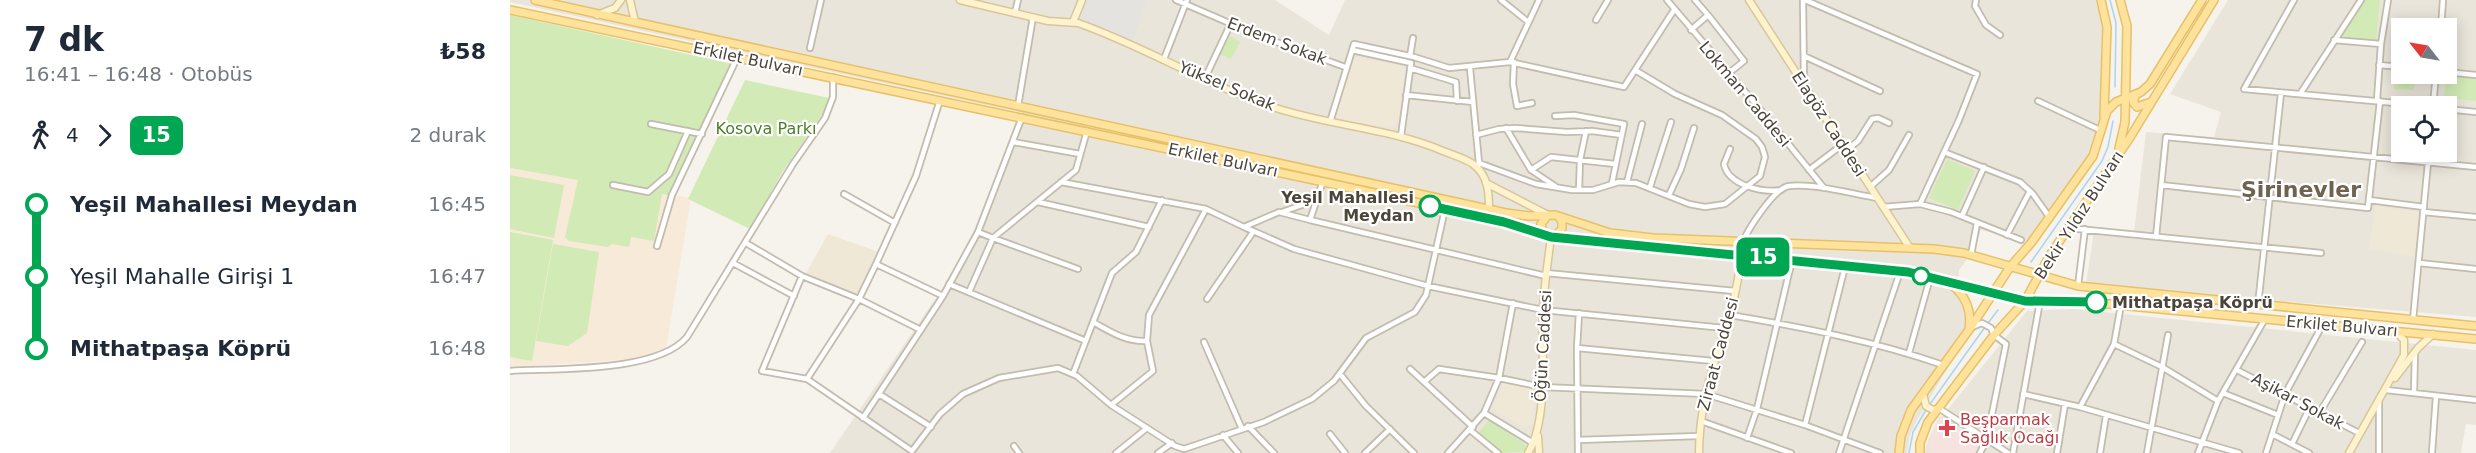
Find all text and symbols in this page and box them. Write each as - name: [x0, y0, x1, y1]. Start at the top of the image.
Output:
- street label: Erdem Sokak: [1225, 13, 1330, 69]
- north arrow: [2391, 18, 2457, 84]
- map controls: [2391, 18, 2457, 162]
- text: 7 dk: [24, 20, 104, 59]
- street label: Lokman Caddesi: [1695, 37, 1795, 151]
- street label: Erkilet Bulvarı: [691, 38, 805, 80]
- text: ₺58: [440, 39, 486, 64]
- street label: Yüksel Sokak: [1175, 57, 1279, 115]
- text: 16:41 – 16:48 · Otobüs: [24, 62, 253, 86]
- street label: Elagöz Caddesi: [1788, 68, 1870, 180]
- button: locate: [2391, 96, 2457, 162]
- icon: walk: [24, 119, 57, 152]
- icon: forward: [88, 119, 121, 152]
- park label: Kosova Parkı: [716, 119, 817, 138]
- text: 4: [66, 123, 79, 147]
- text: 15: [142, 123, 171, 147]
- text: 2 durak: [409, 123, 486, 147]
- street label: Erkilet Bulvarı: [1166, 139, 1280, 181]
- street label: Bekir Yıldız Bulvarı: [2031, 147, 2127, 283]
- district label: Şirinevler: [2241, 177, 2361, 202]
- place label: Yeşil Mahallesi Meydan: [1280, 188, 1414, 225]
- text: Yeşil Mahallesi Meydan: [70, 192, 358, 217]
- text: 16:45: [428, 192, 486, 216]
- marker: Yeşil Mahallesi Meydan: [1419, 195, 1441, 217]
- line badge: 15: [1736, 238, 1790, 276]
- text: 15: [1748, 245, 1778, 269]
- text: Yeşil Mahalle Girişi 1: [70, 264, 294, 289]
- text: 16:47: [428, 264, 486, 288]
- unlabelled marker: [1912, 267, 1930, 285]
- street label: Öğün Caddesi: [1531, 290, 1555, 402]
- marker: Mithatpaşa Köprü: [2085, 291, 2107, 313]
- place label: Mithatpaşa Köprü: [2112, 293, 2273, 312]
- street label: Ziraat Caddesi: [1694, 295, 1742, 413]
- street label: Erkilet Bulvarı: [2285, 312, 2399, 340]
- text: Mithatpaşa Köprü: [70, 336, 291, 361]
- text: 16:48: [428, 336, 486, 360]
- street label: Aşikar Sokak: [2248, 369, 2348, 434]
- place label: Beşparmak Sağlık Ocağı: [1960, 410, 2059, 447]
- marker: Beşparmak Sağlık Ocağı: [1938, 419, 1956, 437]

